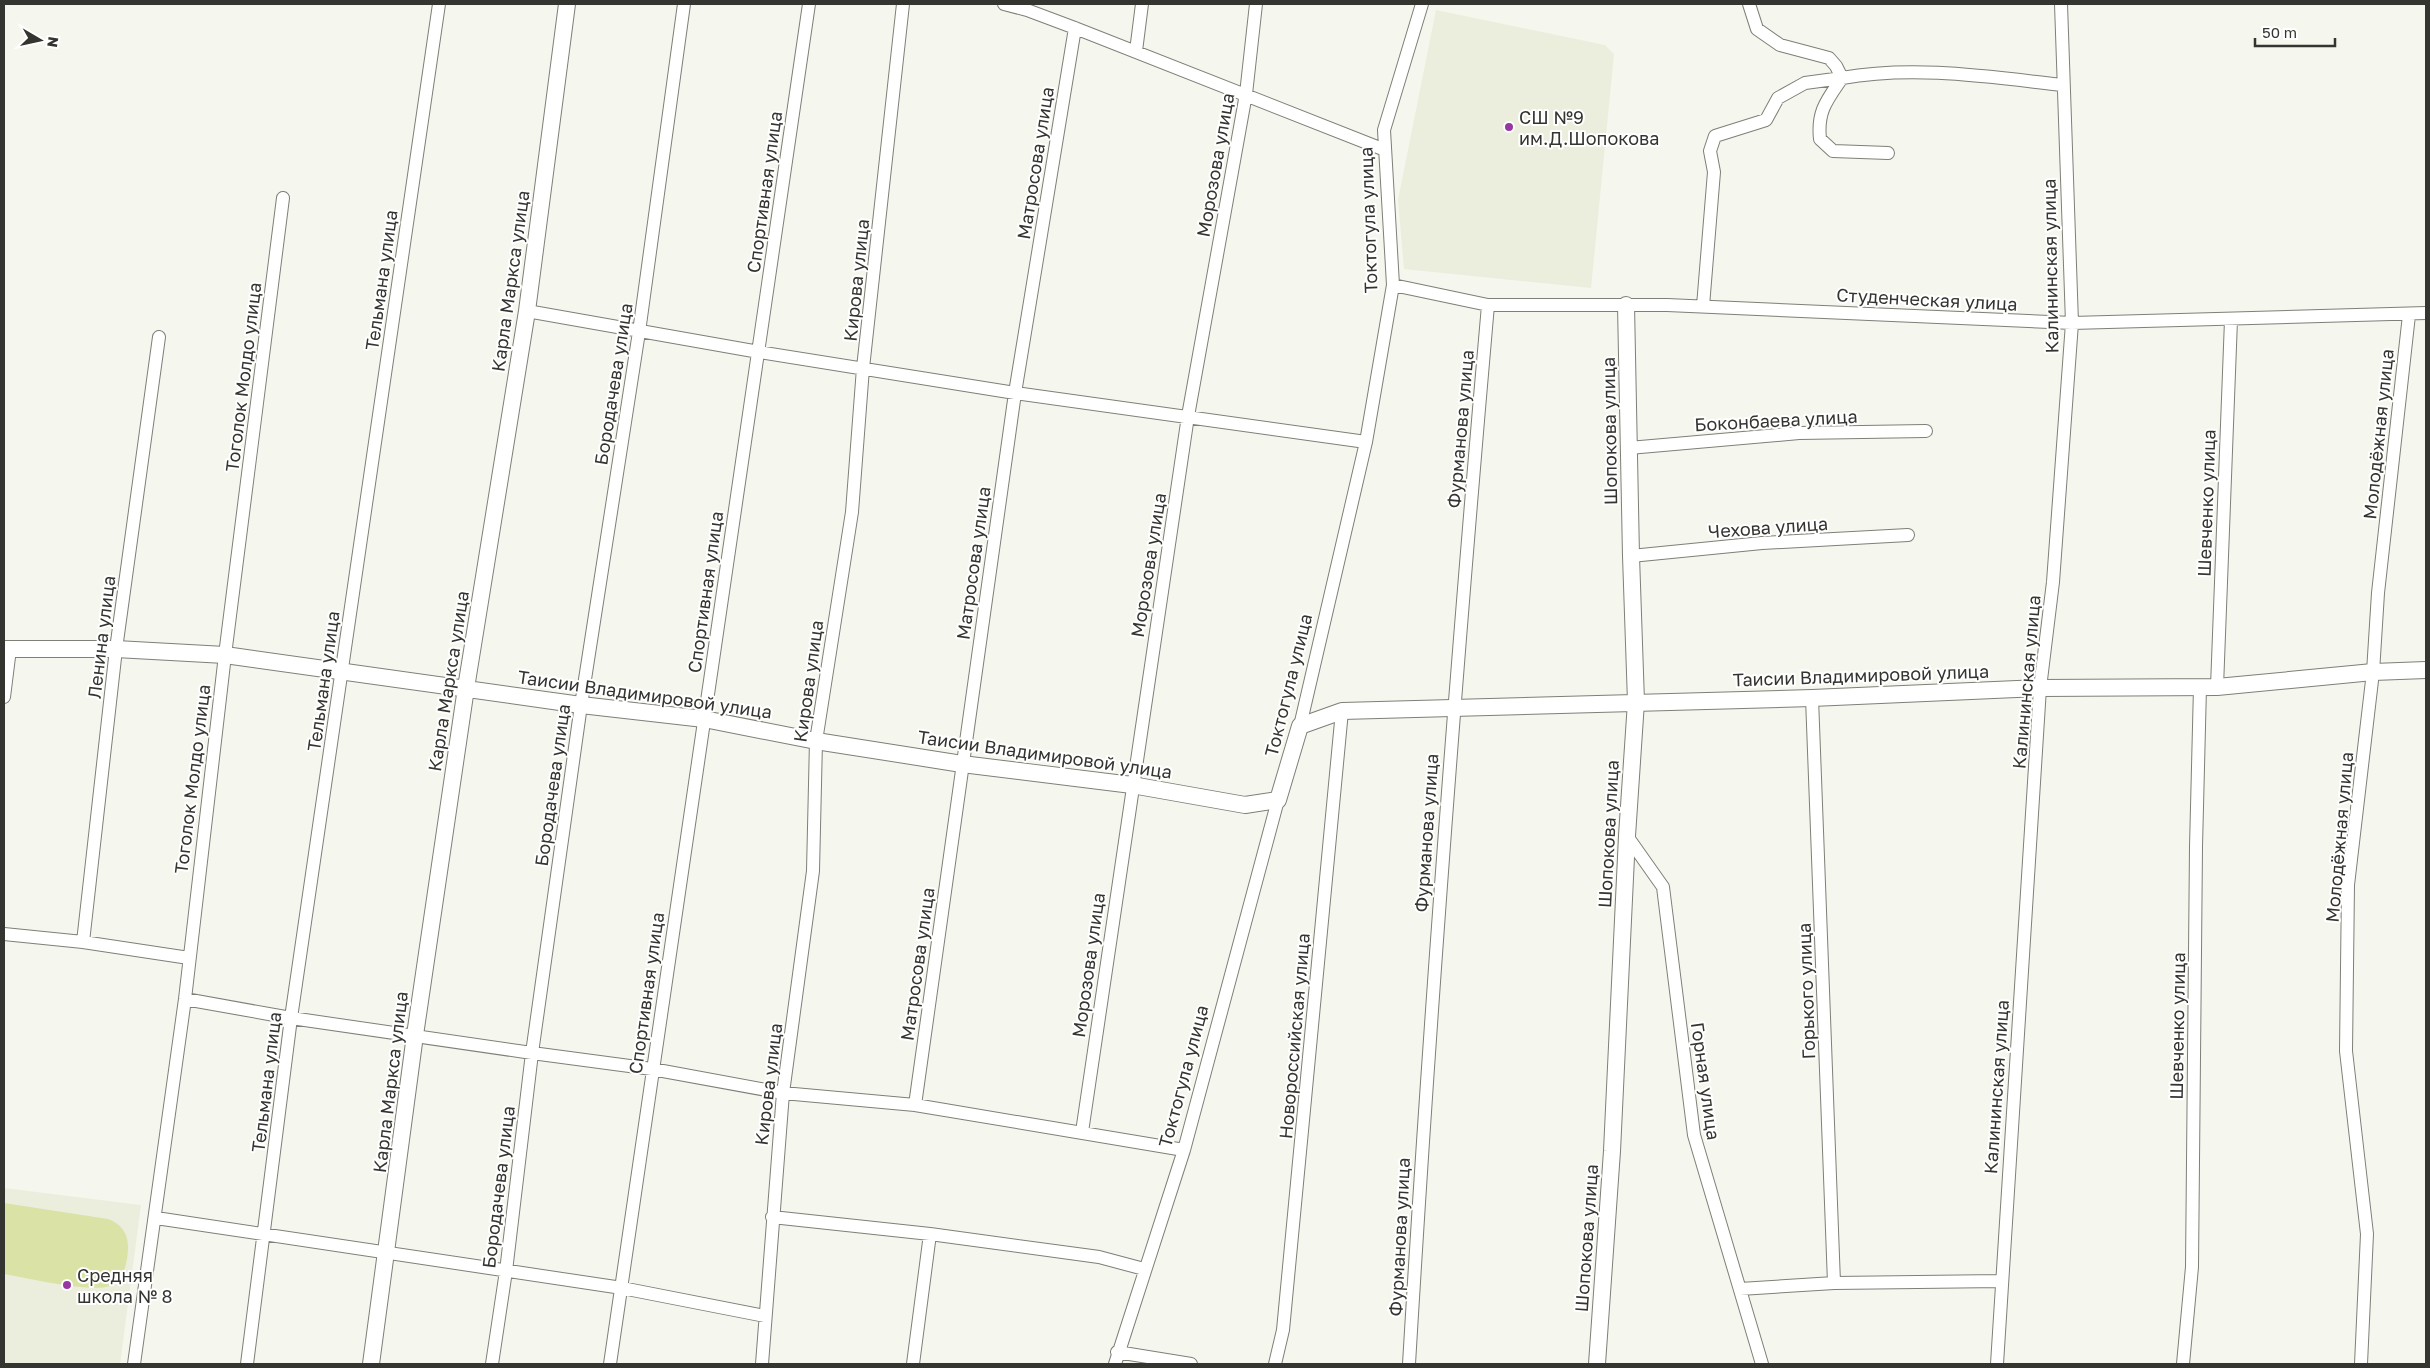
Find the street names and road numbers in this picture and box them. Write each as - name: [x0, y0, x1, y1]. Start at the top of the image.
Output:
- street label: Матросова улица: [1012, 85, 1058, 241]
- street label: Морозова улица: [1191, 91, 1239, 239]
- street label: Спортивная улица: [742, 110, 786, 274]
- street label: Токтогула улица: [1354, 146, 1382, 294]
- street label: Калининская улица: [2037, 178, 2063, 354]
- street label: Карла Маркса улица: [486, 189, 534, 373]
- street label: Тельмана улица: [360, 209, 402, 351]
- street label: Кирова улица: [839, 218, 873, 342]
- street label: Тоголок Молдо улица: [220, 281, 266, 473]
- street label: Студенческая улица: [1836, 283, 2018, 315]
- street label: Бородачева улица: [589, 301, 637, 467]
- street label: Молодёжная улица: [2358, 348, 2398, 520]
- street label: Фурманова улица: [1442, 349, 1478, 509]
- street label: Шопокова улица: [1597, 357, 1621, 505]
- street label: Боконбаева улица: [1694, 405, 1858, 435]
- street label: Шевченко улица: [2192, 429, 2220, 577]
- street label: Матросова улица: [951, 485, 995, 641]
- street label: Морозова улица: [1126, 491, 1170, 639]
- street label: Спортивная улица: [683, 510, 727, 674]
- street label: Чехова улица: [1707, 512, 1829, 542]
- street label: Ленина улица: [83, 574, 119, 700]
- street label: Карла Маркса улица: [423, 589, 473, 773]
- street label: Калининская улица: [2007, 594, 2045, 770]
- street label: Тельмана улица: [302, 610, 344, 752]
- street label: Токтогула улица: [1260, 611, 1316, 759]
- street label: Кирова улица: [789, 619, 827, 743]
- street label: Таисии Владимировой улица: [1732, 660, 1990, 690]
- street label: Таисии Владимировой улица: [517, 665, 773, 723]
- street label: Тоголок Молдо улица: [169, 683, 215, 875]
- street label: Бородачева улица: [530, 702, 574, 868]
- street label: Таисии Владимировой улица: [917, 725, 1173, 783]
- street label: Молодёжная улица: [2321, 751, 2357, 923]
- street label: Фурманова улица: [1409, 753, 1443, 913]
- street label: Шопокова улица: [1593, 759, 1623, 909]
- street label: Матросова улица: [895, 886, 939, 1042]
- street label: Морозова улица: [1067, 891, 1109, 1039]
- street label: Спортивная улица: [624, 911, 668, 1075]
- street label: Горького улица: [1793, 922, 1819, 1060]
- street label: Новороссийская улица: [1274, 932, 1314, 1140]
- street label: Шевченко улица: [2165, 952, 2189, 1100]
- street label: Карла Маркса улица: [368, 990, 412, 1174]
- street label: Калининская улица: [1979, 999, 2013, 1175]
- street label: Токтогула улица: [1153, 1002, 1213, 1150]
- street label: Тельмана улица: [246, 1011, 286, 1153]
- street label: Горная улица: [1687, 1021, 1725, 1141]
- street label: Кирова улица: [750, 1022, 786, 1146]
- street label: Бородачева улица: [477, 1104, 519, 1270]
- street label: Фурманова улица: [1384, 1157, 1414, 1317]
- street label: Шопокова улица: [1570, 1163, 1602, 1313]

